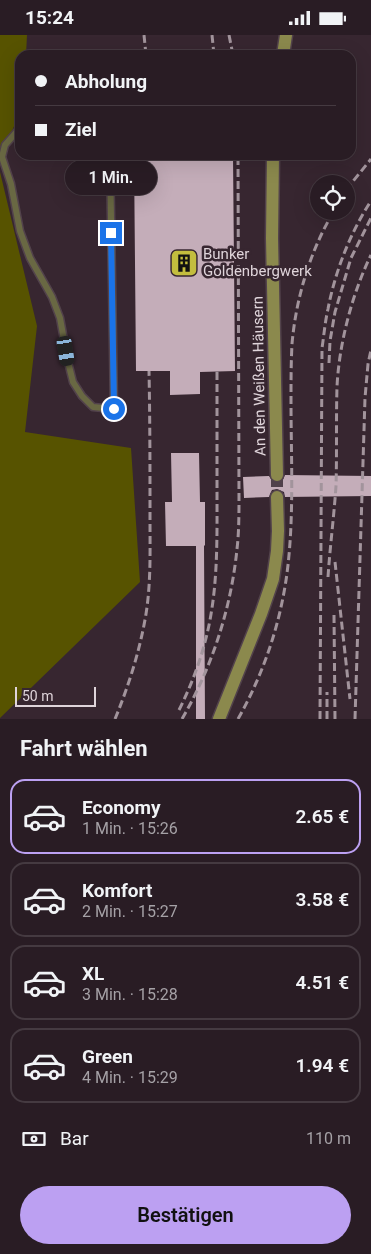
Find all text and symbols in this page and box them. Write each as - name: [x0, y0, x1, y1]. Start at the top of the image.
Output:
- text: 15:24: [25, 6, 74, 29]
- text: Abholung: [65, 70, 147, 93]
- text: Ziel: [65, 118, 97, 141]
- callout: 1 Min.: [65, 161, 157, 195]
- text: 1 Min.: [89, 168, 133, 187]
- map controls: [310, 175, 355, 220]
- button: locate: [310, 175, 355, 220]
- route end: [100, 222, 122, 244]
- place label: Bunker Goldenbergwerk: [203, 245, 312, 280]
- building icon: Bunker Goldenbergwerk: [169, 248, 199, 278]
- street label: An den Weißen Häusern: [249, 296, 269, 456]
- car: [56, 335, 75, 367]
- route start: [103, 398, 125, 420]
- scale bar: [15, 684, 96, 707]
- text: 50 m: [22, 688, 54, 704]
- text: Fahrt wählen: [20, 736, 148, 761]
- icon: car: [22, 794, 67, 839]
- text: Economy: [82, 796, 161, 819]
- text: 2.65 €: [295, 805, 349, 828]
- text: 1 Min. · 15:26: [82, 819, 178, 838]
- icon: car: [22, 877, 67, 922]
- text: Komfort: [82, 879, 152, 902]
- text: 3.58 €: [295, 888, 349, 911]
- text: 2 Min. · 15:27: [82, 902, 178, 921]
- icon: car: [22, 960, 67, 1005]
- text: XL: [82, 962, 104, 985]
- text: 4.51 €: [295, 971, 349, 994]
- text: 3 Min. · 15:28: [82, 985, 178, 1004]
- icon: car: [22, 1043, 67, 1088]
- text: Green: [82, 1045, 133, 1068]
- text: 1.94 €: [295, 1054, 349, 1077]
- text: 4 Min. · 15:29: [82, 1068, 178, 1087]
- icon: cash: [20, 1125, 48, 1153]
- text: Bar: [60, 1127, 89, 1150]
- text: 110 m: [306, 1129, 351, 1148]
- button: Bestätigen: [20, 1186, 351, 1244]

